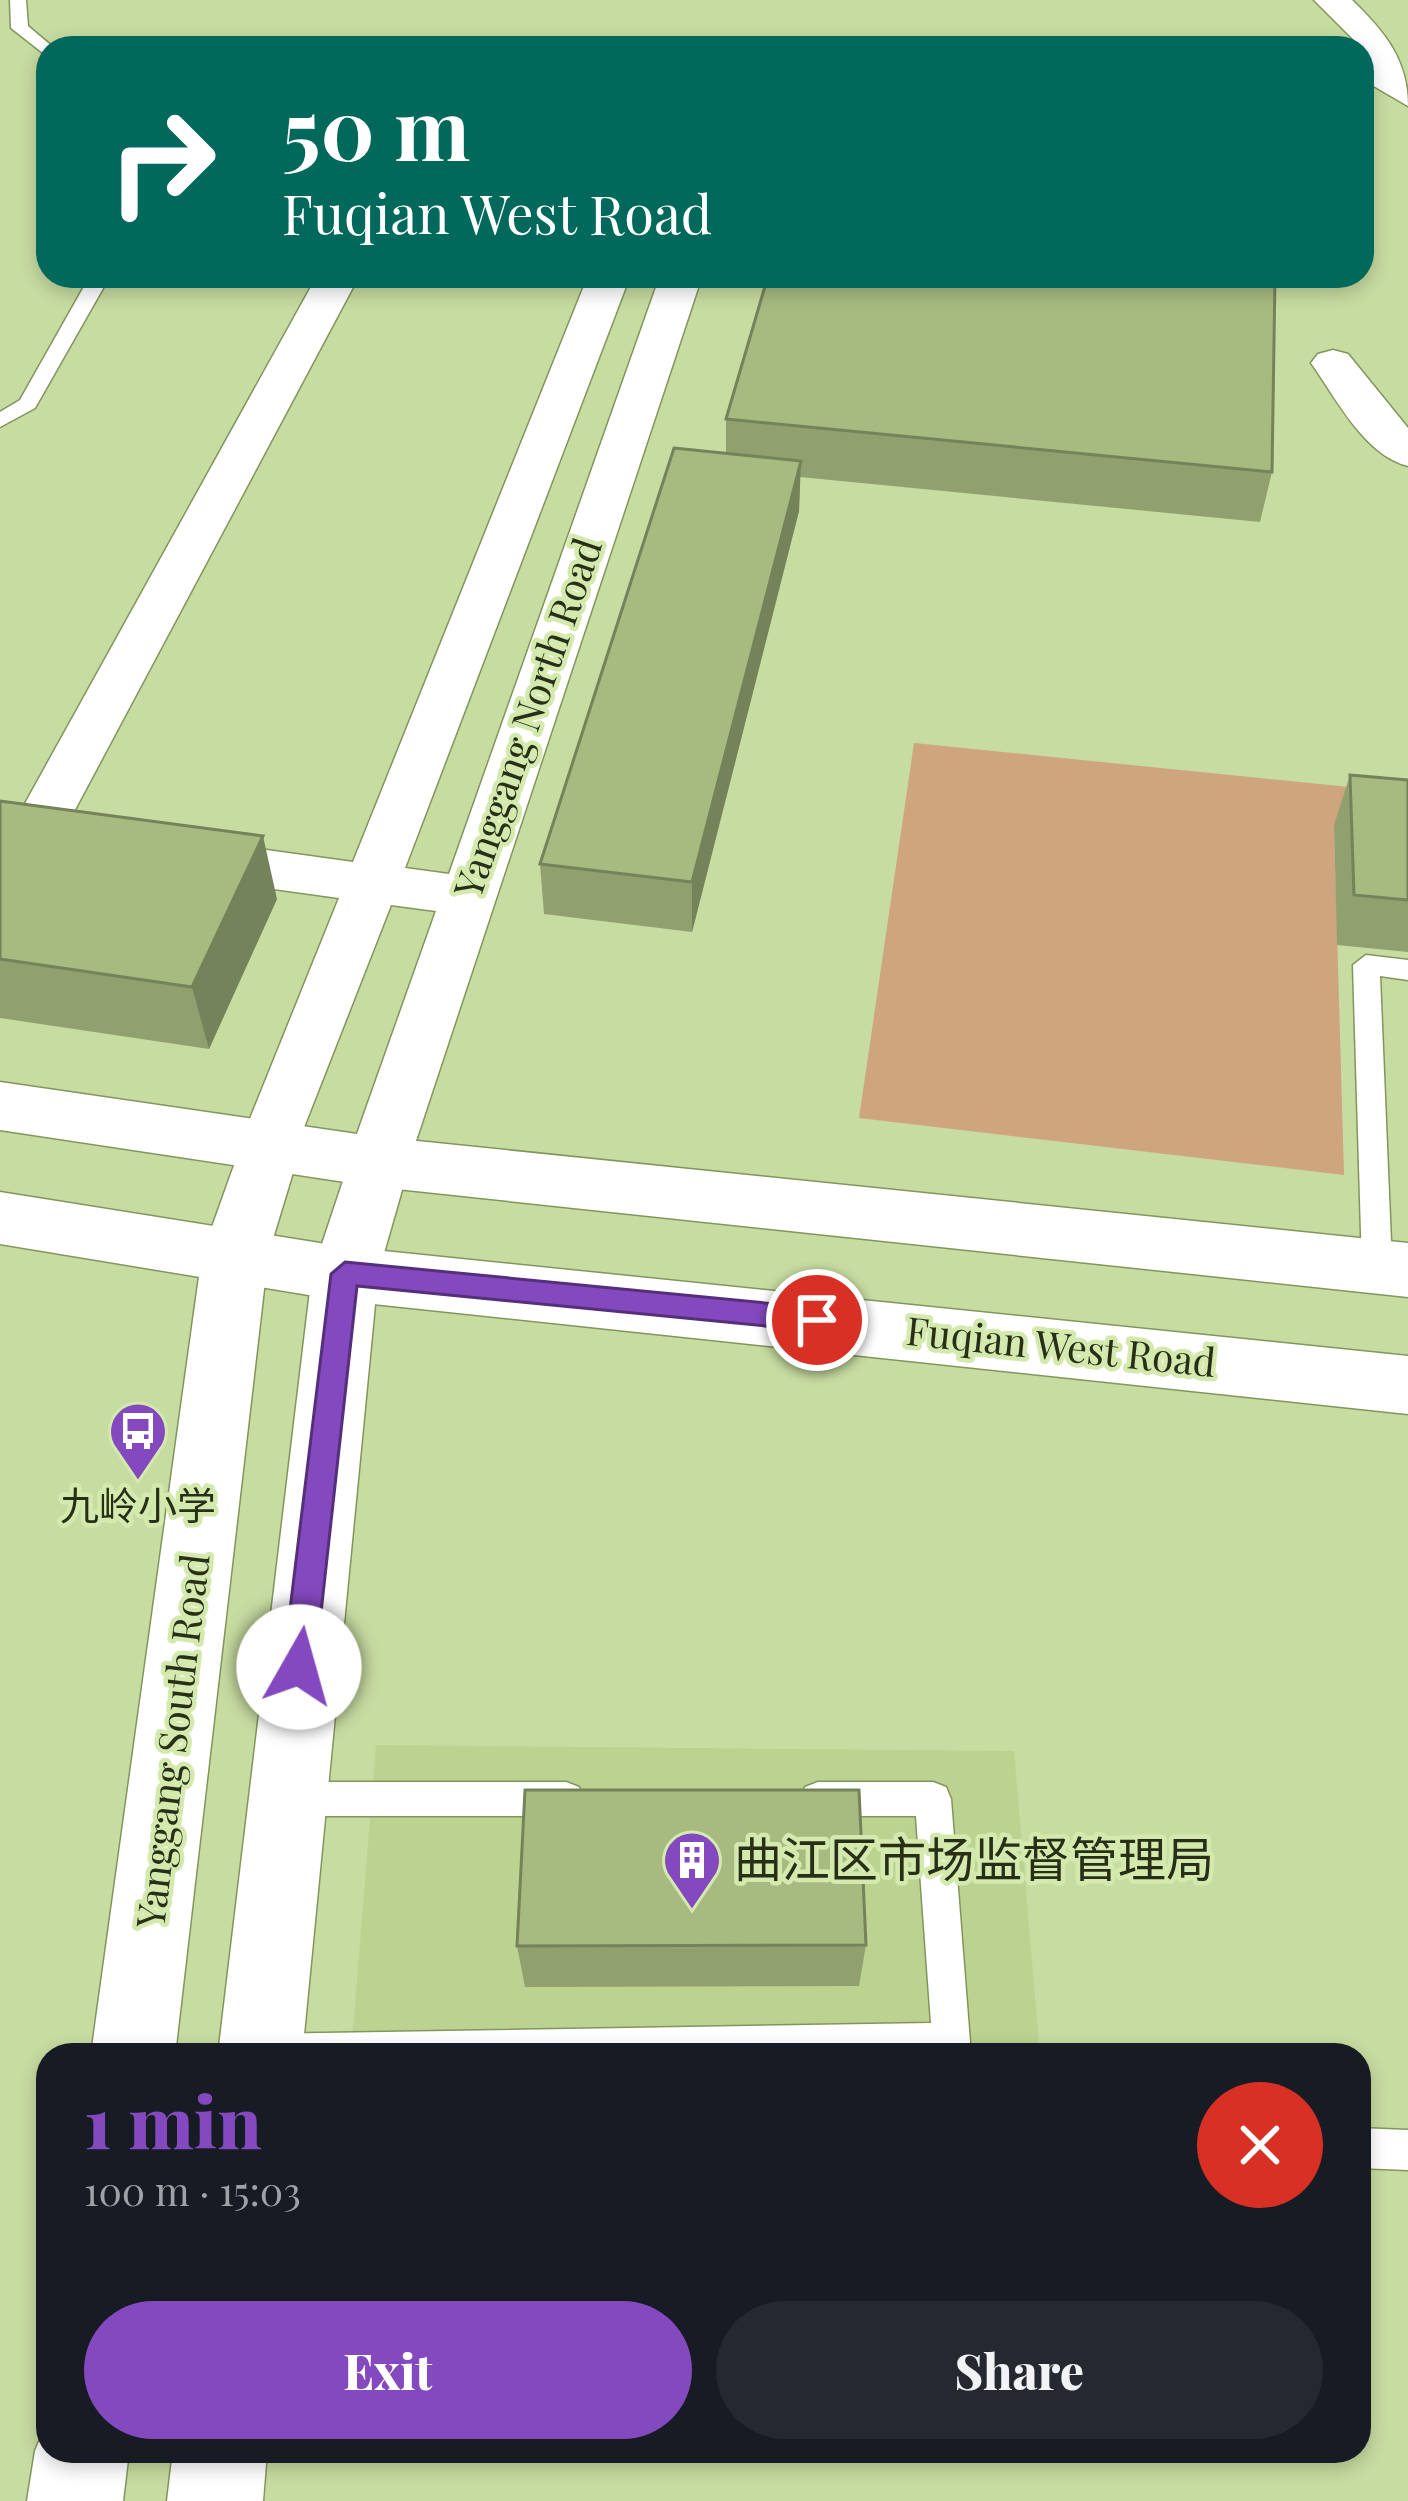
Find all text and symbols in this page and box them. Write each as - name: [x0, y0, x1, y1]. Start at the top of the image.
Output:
- text: 50 m: [282, 70, 470, 182]
- icon: right: [84, 84, 240, 240]
- text: Fuqian West Road: [282, 177, 712, 249]
- street label: Yanggang North Road: [440, 531, 612, 905]
- pin: [766, 1269, 868, 1371]
- icon: arrive: [784, 1287, 850, 1353]
- street label: Fuqian West Road: [904, 1303, 1218, 1387]
- bus stop icon: 九岭小学: [107, 1400, 169, 1482]
- place label: 九岭小学: [60, 1478, 216, 1530]
- street label: Yanggang South Road: [122, 1551, 220, 1932]
- position arrow: [236, 1604, 362, 1730]
- place label: 曲江区市场监督管理局: [734, 1825, 1214, 1889]
- building icon: 曲江区市场监督管理局: [661, 1829, 723, 1911]
- text: 1 min: [84, 2071, 262, 2167]
- button: close: [1197, 2082, 1323, 2208]
- text: 100 m · 15:03: [84, 2164, 301, 2216]
- button: Exit: [84, 2301, 692, 2439]
- button: Share: [716, 2301, 1323, 2439]

